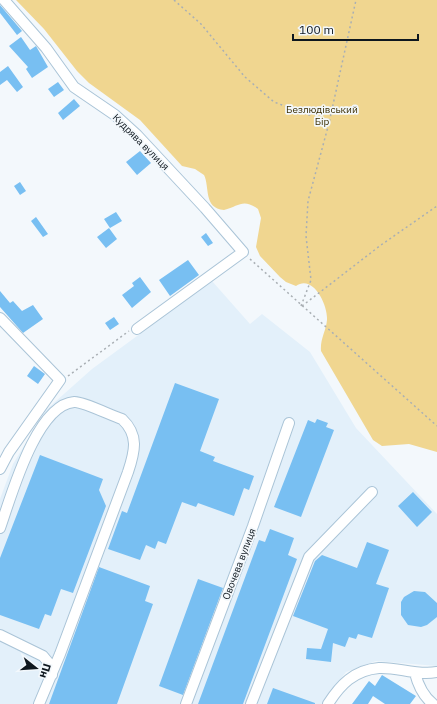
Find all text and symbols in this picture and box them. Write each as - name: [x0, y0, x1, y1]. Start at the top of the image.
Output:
- scale bar: [293, 16, 418, 42]
- text: 100 m: [299, 22, 334, 37]
- park label: Безлюдівський Бір: [286, 103, 358, 128]
- street label: Кудрява вулиця: [110, 111, 172, 173]
- street label: Овочева вулиця: [219, 526, 259, 602]
- north arrow: [16, 648, 56, 688]
- text: Пн: [37, 662, 54, 680]

